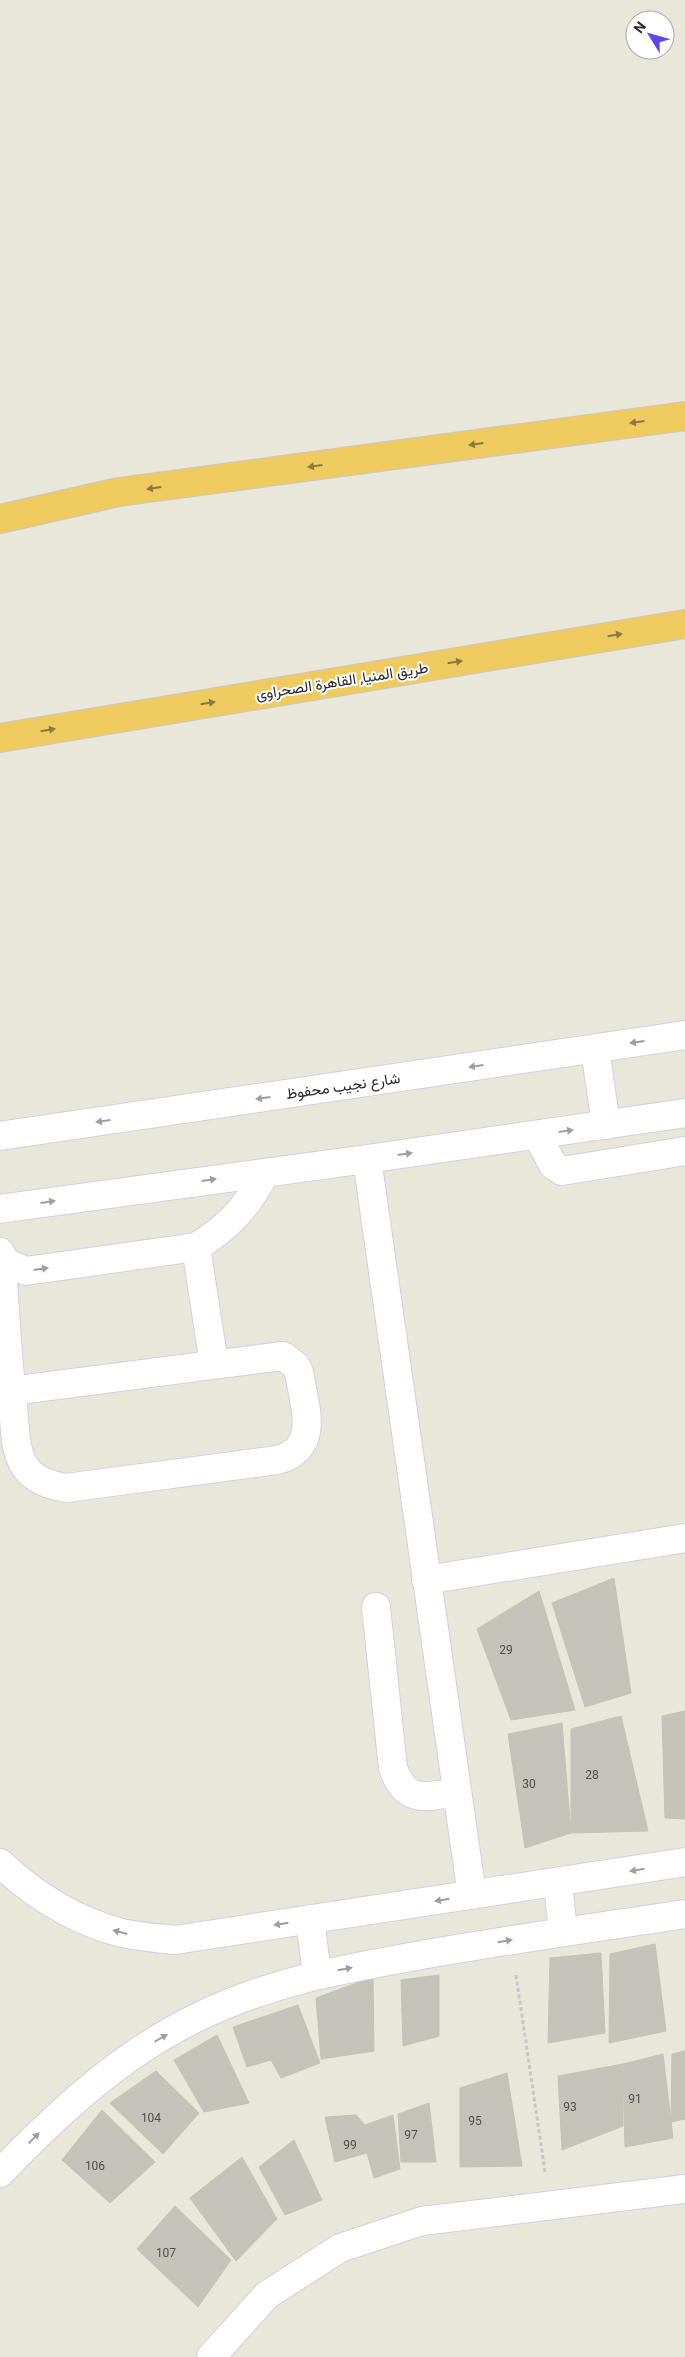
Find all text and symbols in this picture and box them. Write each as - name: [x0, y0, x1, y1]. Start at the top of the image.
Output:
- north arrow: [625, 10, 675, 60]
- text: N: [630, 18, 649, 36]
- one-way arrow: [628, 419, 644, 427]
- one-way arrow: [467, 440, 483, 448]
- one-way arrow: [306, 462, 322, 470]
- one-way arrow: [145, 484, 161, 492]
- one-way arrow: [608, 631, 624, 639]
- street label: طريق المنيا, القاهرة الصحراوى: [254, 658, 430, 705]
- one-way arrow: [447, 658, 463, 666]
- one-way arrow: [201, 698, 217, 706]
- one-way arrow: [40, 725, 56, 733]
- one-way arrow: [628, 1039, 644, 1047]
- one-way arrow: [468, 1062, 484, 1070]
- street label: شارع نجيب محفوظ: [285, 1069, 402, 1105]
- one-way arrow: [255, 1094, 271, 1102]
- one-way arrow: [94, 1118, 110, 1126]
- one-way arrow: [558, 1126, 574, 1134]
- one-way arrow: [397, 1150, 413, 1158]
- one-way arrow: [202, 1176, 218, 1184]
- one-way arrow: [41, 1198, 57, 1206]
- one-way arrow: [33, 1265, 49, 1273]
- house number: 29: [499, 1643, 513, 1657]
- house number: 28: [585, 1768, 599, 1782]
- house number: 30: [522, 1777, 536, 1791]
- one-way arrow: [629, 1866, 645, 1874]
- one-way arrow: [433, 1896, 449, 1904]
- one-way arrow: [273, 1920, 289, 1928]
- one-way arrow: [113, 1927, 128, 1935]
- one-way arrow: [497, 1936, 513, 1944]
- one-way arrow: [337, 1964, 353, 1972]
- one-way arrow: [154, 2033, 167, 2042]
- house number: 91: [628, 2092, 642, 2106]
- house number: 93: [563, 2100, 577, 2114]
- house number: 104: [141, 2111, 161, 2125]
- house number: 95: [468, 2114, 482, 2128]
- house number: 97: [404, 2128, 418, 2142]
- one-way arrow: [28, 2133, 40, 2145]
- house number: 99: [343, 2138, 357, 2152]
- house number: 106: [85, 2159, 105, 2173]
- house number: 107: [156, 2246, 176, 2260]

